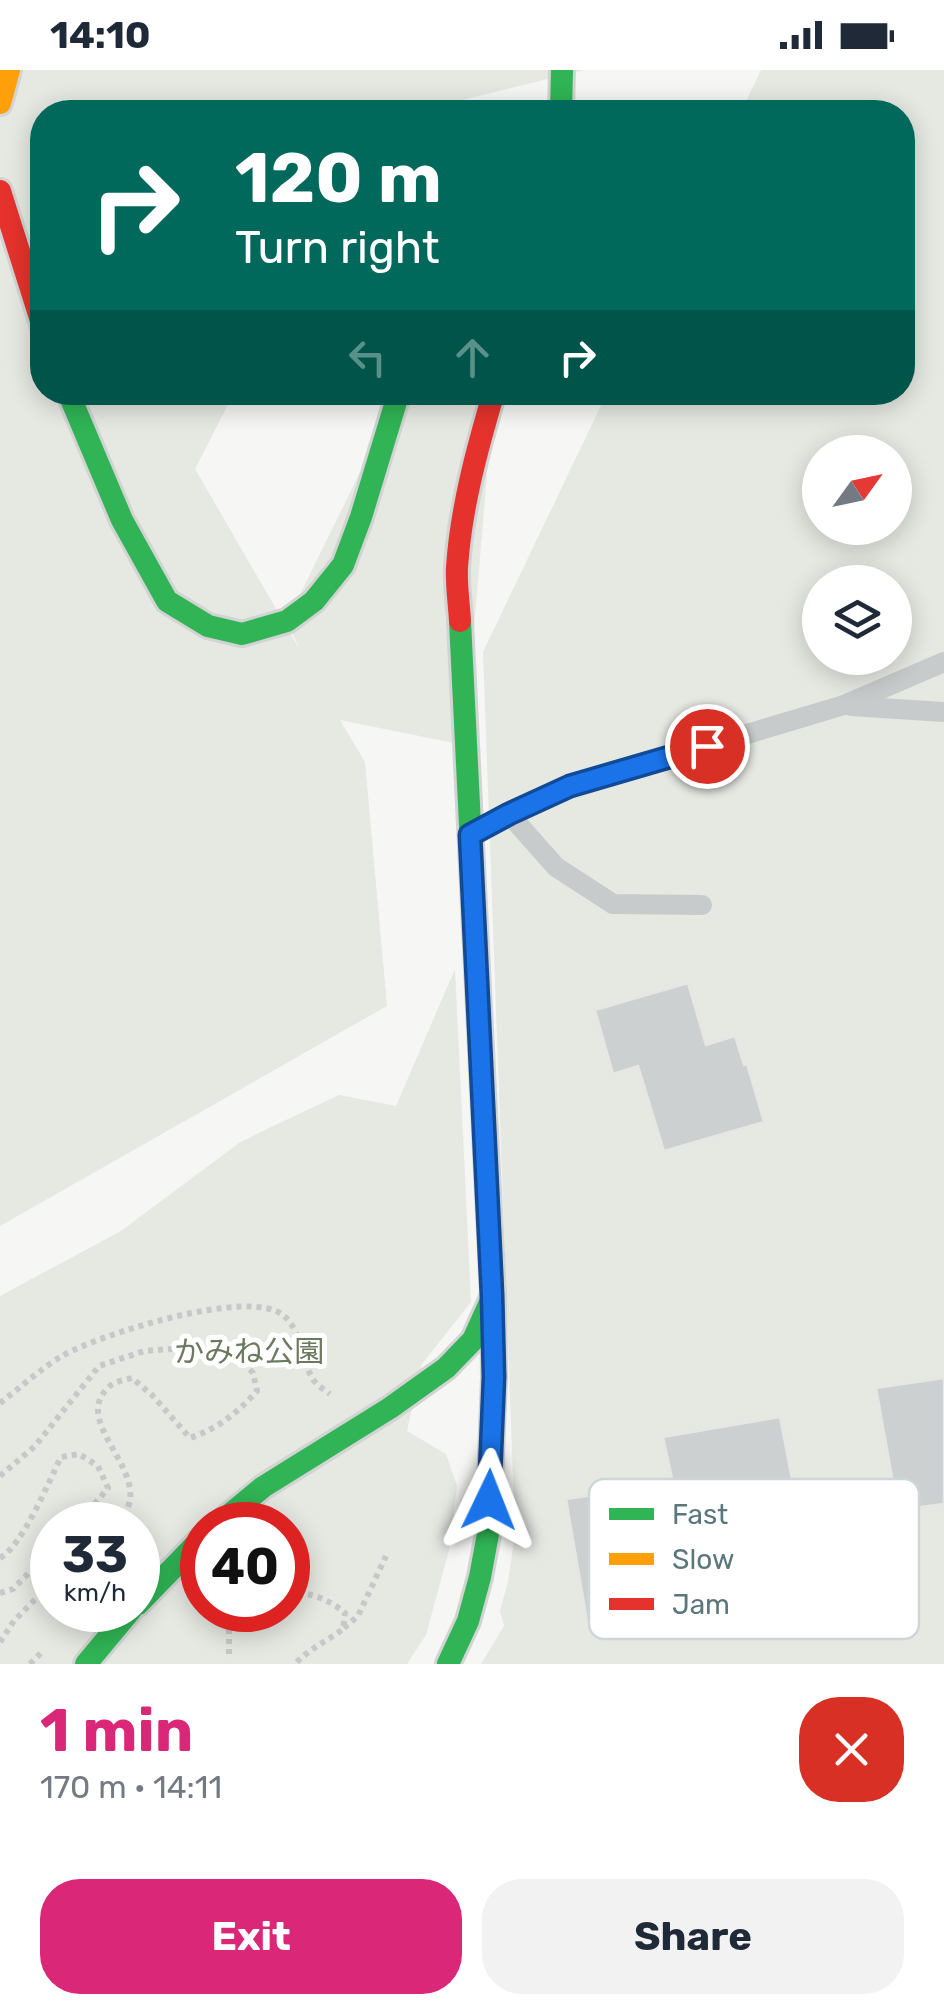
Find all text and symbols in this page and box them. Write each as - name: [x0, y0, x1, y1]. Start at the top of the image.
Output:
- text: 14:10: [50, 12, 151, 58]
- text: 120 m: [235, 137, 442, 220]
- icon: right: [70, 140, 200, 270]
- text: Turn right: [235, 221, 439, 274]
- icon: left: [340, 330, 395, 385]
- icon: ahead: [445, 330, 500, 385]
- icon: right: [550, 330, 605, 385]
- north arrow: [802, 435, 912, 545]
- map controls: [802, 435, 912, 675]
- button: layers: [802, 565, 912, 675]
- pin: [665, 704, 750, 789]
- icon: arrive: [680, 719, 735, 774]
- park label: かみね公園: [174, 1334, 324, 1370]
- position arrow: [437, 1448, 541, 1552]
- legend: [589, 1479, 919, 1639]
- text: Fast: [672, 1498, 728, 1531]
- speed limit sign: 40: [180, 1502, 310, 1632]
- text: 33: [62, 1525, 128, 1585]
- text: Slow: [672, 1543, 734, 1576]
- text: km/h: [64, 1578, 126, 1607]
- text: Jam: [672, 1588, 730, 1621]
- text: 1 min: [40, 1695, 193, 1766]
- button: close: [799, 1697, 904, 1802]
- text: 170 m · 14:11: [40, 1768, 222, 1806]
- button: Exit: [40, 1879, 462, 1994]
- button: Share: [482, 1879, 904, 1994]

